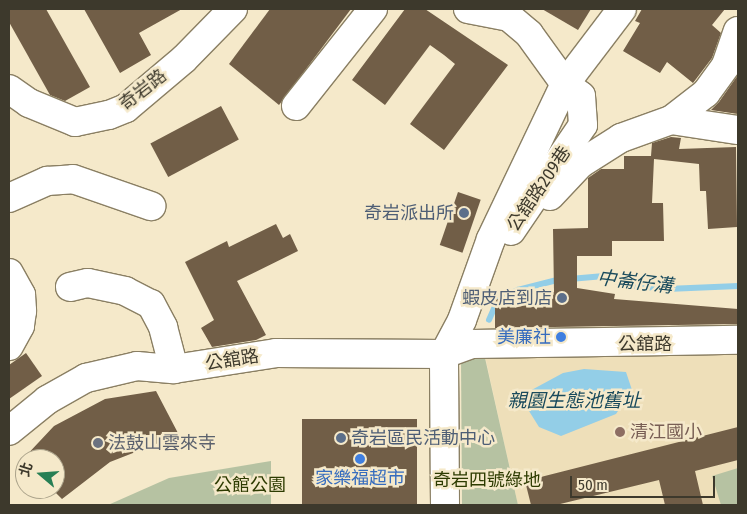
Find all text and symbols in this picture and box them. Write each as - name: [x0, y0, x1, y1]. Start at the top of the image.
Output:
- street label: 奇岩路: [115, 65, 171, 115]
- street label: 公舘路209巷: [503, 142, 575, 236]
- place label: 奇岩派出所: [364, 202, 454, 224]
- marker: 奇岩派出所: [458, 207, 470, 219]
- water label: 中崙仔溝: [596, 266, 674, 298]
- place label: 蝦皮店到店: [462, 287, 552, 309]
- marker: 蝦皮店到店: [556, 292, 568, 304]
- place label: 美廉社: [497, 326, 551, 348]
- marker: 美廉社: [555, 331, 567, 343]
- street label: 公舘路: [618, 333, 672, 355]
- street label: 公舘路: [204, 345, 260, 375]
- water label: 親園生態池舊址: [508, 390, 640, 412]
- place label: 清江國小: [630, 421, 702, 443]
- marker: 清江國小: [614, 426, 626, 438]
- place label: 奇岩區民活動中心: [351, 427, 495, 449]
- place label: 法鼓山雲來寺: [108, 432, 216, 454]
- marker: 奇岩區民活動中心: [335, 432, 347, 444]
- marker: 法鼓山雲來寺: [92, 437, 104, 449]
- north arrow: [15, 449, 65, 499]
- marker: 家樂福超市: [354, 453, 366, 465]
- text: 北: [16, 460, 36, 479]
- scale bar: [572, 466, 717, 498]
- place label: 家樂福超市: [315, 467, 405, 489]
- park label: 奇岩四號綠地: [433, 469, 541, 491]
- park label: 公館公園: [214, 474, 286, 496]
- text: 50 m: [578, 476, 608, 494]

